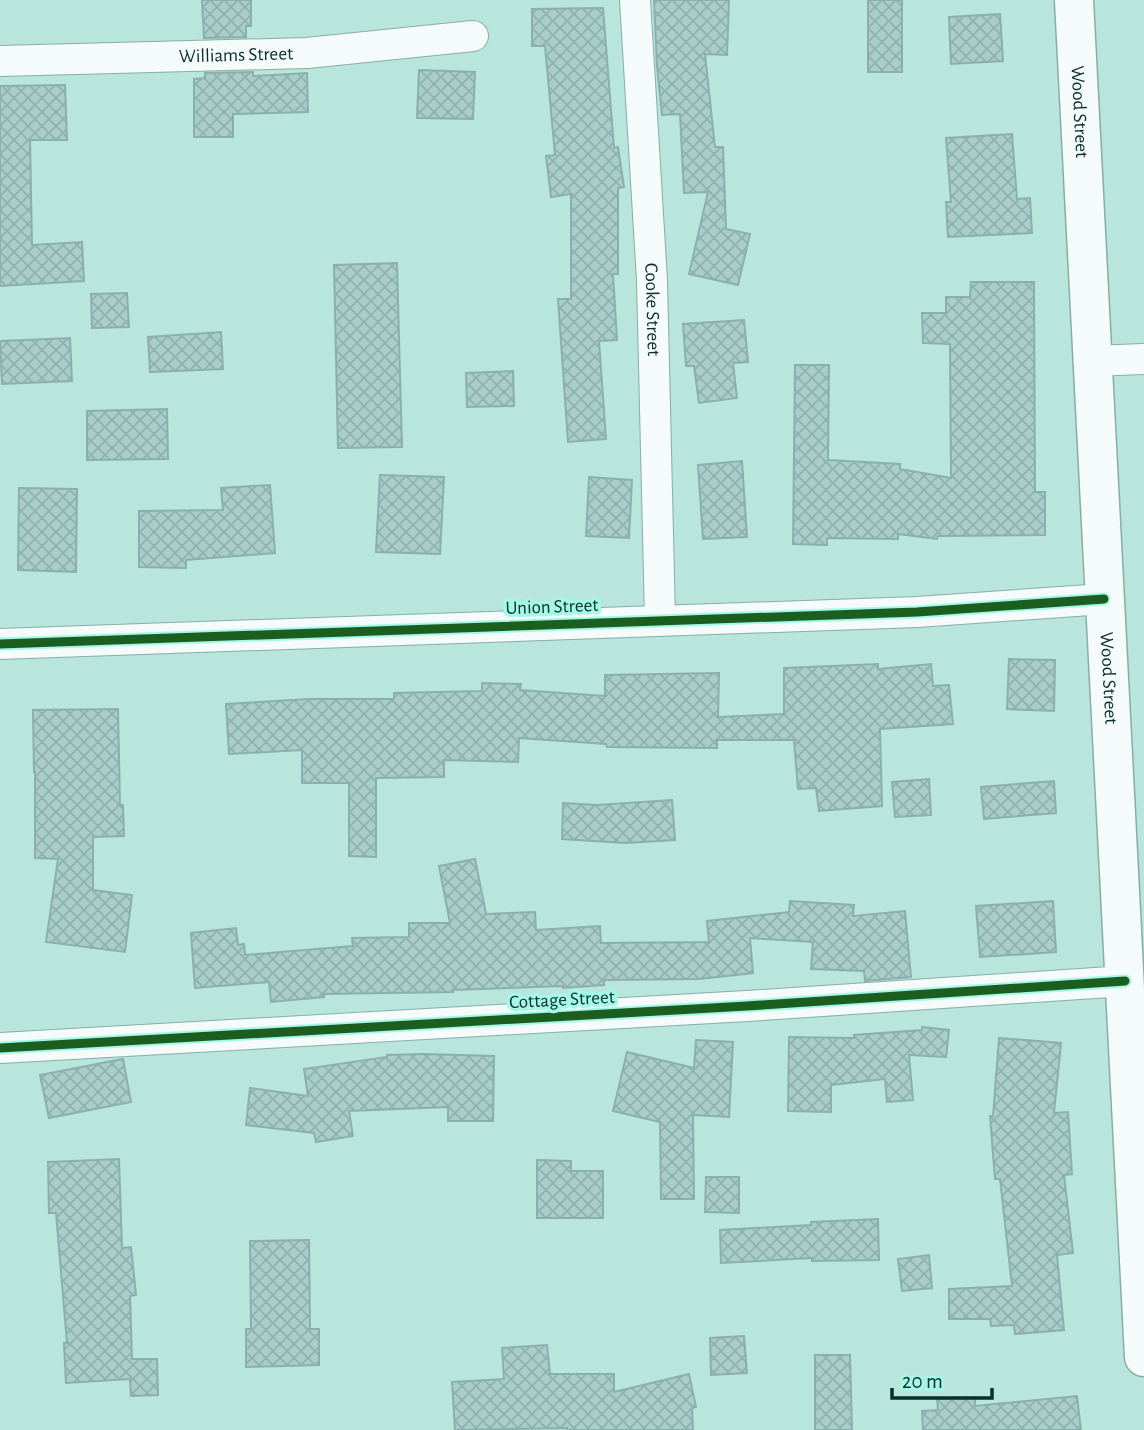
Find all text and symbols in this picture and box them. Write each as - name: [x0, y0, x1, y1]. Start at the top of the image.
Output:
- street label: Williams Street: [179, 44, 293, 66]
- street label: Wood Street: [1068, 65, 1092, 159]
- street label: Cooke Street: [641, 262, 663, 356]
- street label: Union Street: [505, 596, 599, 618]
- street label: Wood Street: [1097, 631, 1121, 725]
- street label: Cottage Street: [509, 988, 615, 1012]
- scale bar: [892, 1356, 992, 1400]
- text: 20 m: [902, 1371, 943, 1392]

